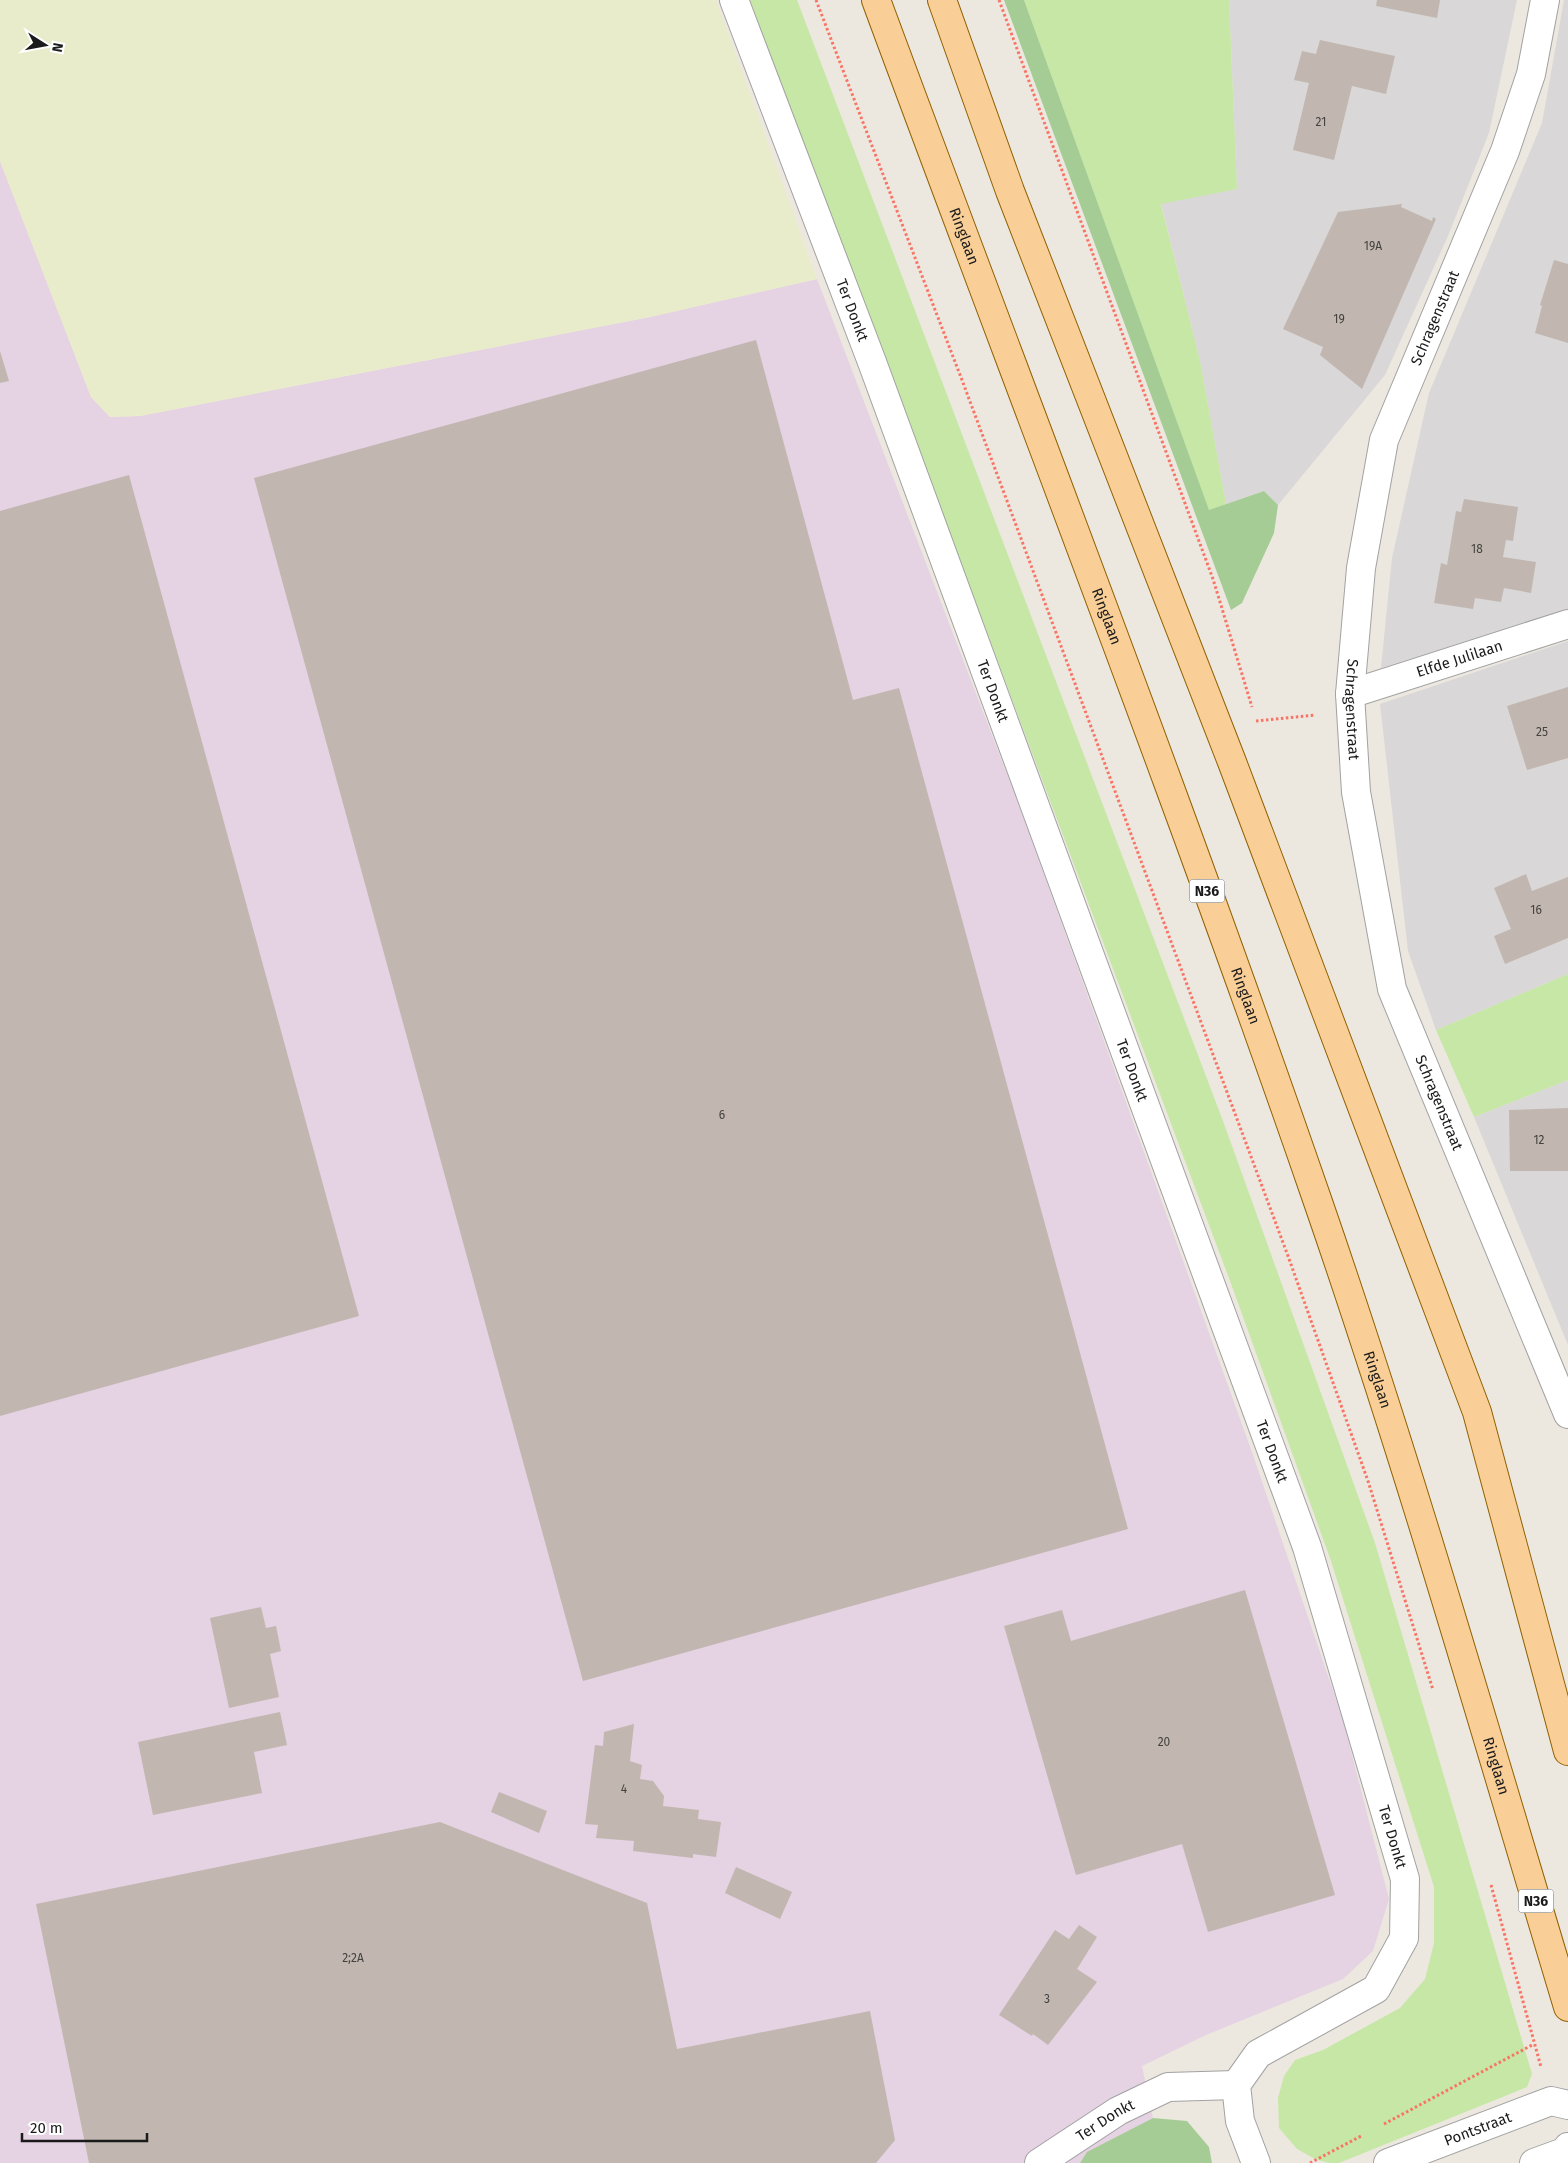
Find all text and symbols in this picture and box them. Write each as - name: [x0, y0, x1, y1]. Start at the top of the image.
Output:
- north arrow: [20, 20, 70, 70]
- text: N: [48, 41, 67, 54]
- house number: 21: [1316, 115, 1326, 129]
- street label: Ringlaan: [945, 205, 983, 267]
- house number: 19A: [1364, 239, 1382, 253]
- street label: Schragenstraat: [1407, 267, 1463, 368]
- street label: Ter Donkt: [832, 277, 872, 344]
- house number: 19: [1333, 312, 1345, 326]
- house number: 18: [1471, 542, 1483, 556]
- street label: Ringlaan: [1088, 585, 1125, 647]
- street label: Elfde Julilaan: [1414, 637, 1505, 681]
- street label: Ter Donkt: [973, 657, 1013, 725]
- street label: Schragenstraat: [1341, 658, 1363, 761]
- house number: 25: [1536, 725, 1548, 739]
- road number: N36: [1190, 879, 1224, 902]
- house number: 16: [1530, 903, 1542, 917]
- street label: Ringlaan: [1227, 965, 1264, 1027]
- street label: Ter Donkt: [1112, 1037, 1152, 1105]
- street label: Schragenstraat: [1411, 1052, 1467, 1154]
- house number: 6: [719, 1108, 725, 1122]
- house number: 12: [1533, 1133, 1545, 1147]
- street label: Ringlaan: [1360, 1349, 1395, 1411]
- street label: Ter Donkt: [1252, 1418, 1292, 1486]
- house number: 20: [1158, 1735, 1171, 1749]
- street label: Ringlaan: [1479, 1735, 1513, 1797]
- house number: 4: [621, 1782, 628, 1796]
- street label: Ter Donkt: [1375, 1803, 1411, 1871]
- road number: N36: [1518, 1890, 1554, 1912]
- house number: 2;2A: [342, 1951, 364, 1965]
- house number: 3: [1044, 1992, 1050, 2006]
- street label: Ter Donkt: [1073, 2095, 1138, 2145]
- street label: Pontstraat: [1442, 2108, 1514, 2150]
- scale bar: [22, 2110, 148, 2142]
- text: 20 m: [30, 2119, 63, 2137]

